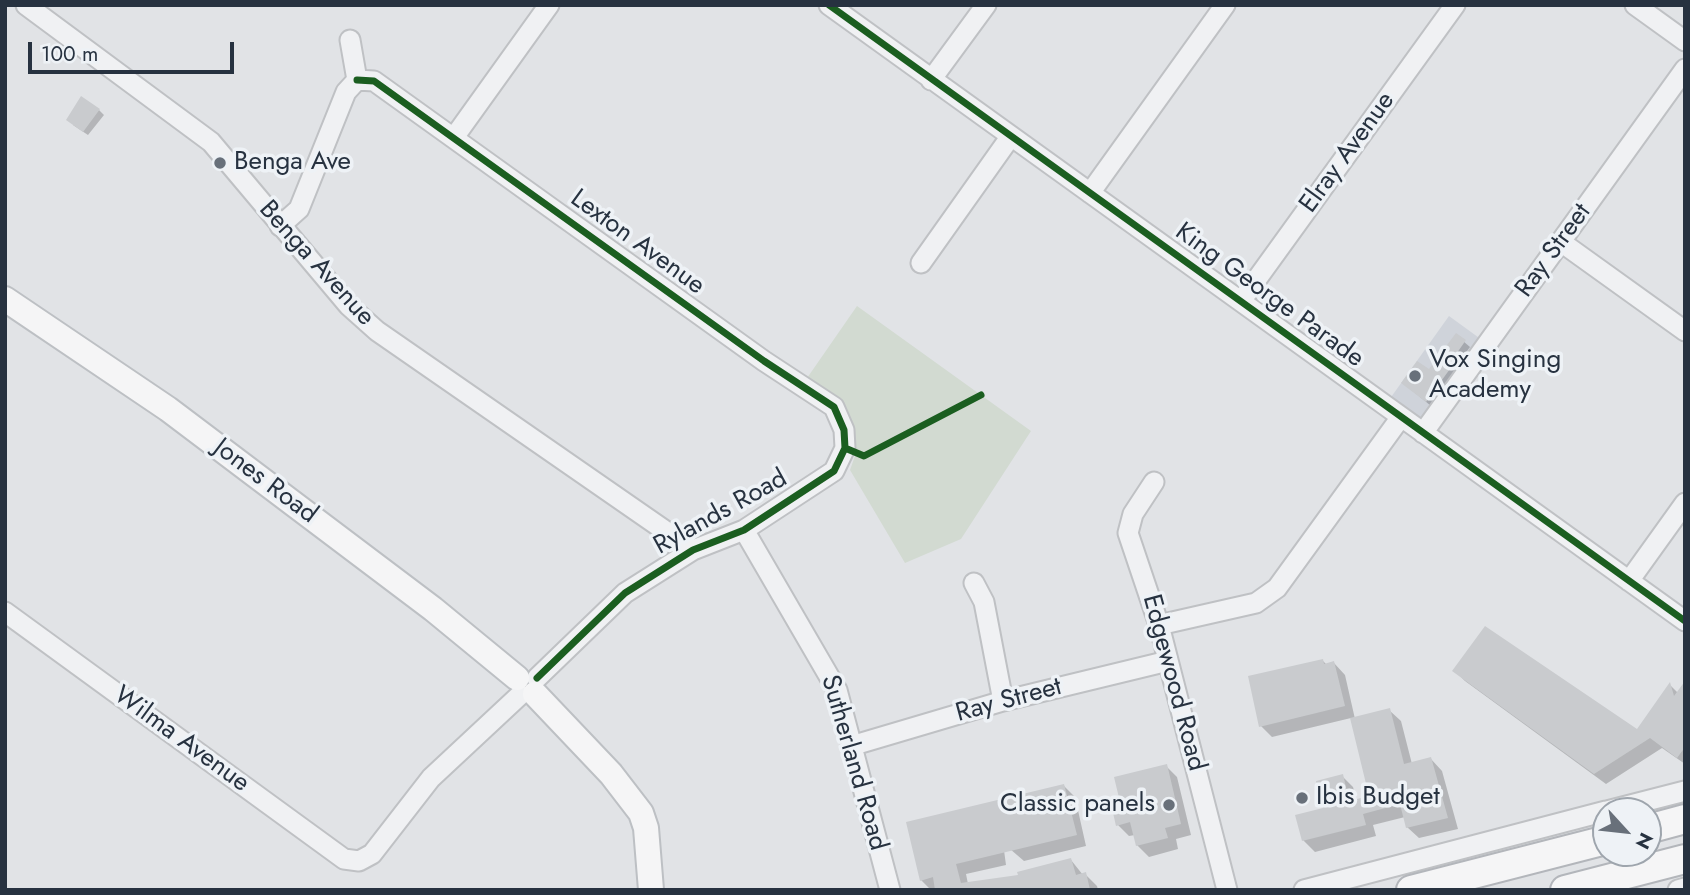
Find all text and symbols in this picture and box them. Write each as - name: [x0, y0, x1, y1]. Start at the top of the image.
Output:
- scale bar: [32, 28, 238, 72]
- text: 100 m: [41, 39, 98, 69]
- street label: Elray Avenue: [1294, 86, 1402, 220]
- place label: Benga Ave: [234, 147, 351, 179]
- marker: Benga Ave: [212, 155, 228, 171]
- street label: Lexton Avenue: [564, 184, 710, 302]
- street label: Benga Avenue: [252, 195, 380, 333]
- street label: Ray Street: [1510, 198, 1598, 304]
- street label: King George Parade: [1169, 217, 1369, 375]
- place label: Vox Singing Academy: [1429, 345, 1561, 406]
- marker: Vox Singing Academy: [1407, 368, 1423, 384]
- street label: Jones Road: [207, 433, 323, 531]
- street label: Rylands Road: [649, 464, 793, 562]
- street label: Edgewood Road: [1134, 591, 1212, 775]
- street label: Sutherland Road: [813, 672, 893, 854]
- street label: Ray Street: [953, 672, 1065, 730]
- street label: Wilma Avenue: [107, 680, 255, 800]
- place label: Ibis Budget: [1316, 782, 1440, 814]
- place label: Classic panels: [1000, 789, 1155, 821]
- marker: Ibis Budget: [1294, 790, 1310, 806]
- marker: Classic panels: [1161, 797, 1177, 813]
- north arrow: [1592, 797, 1662, 867]
- text: N: [1629, 828, 1660, 854]

